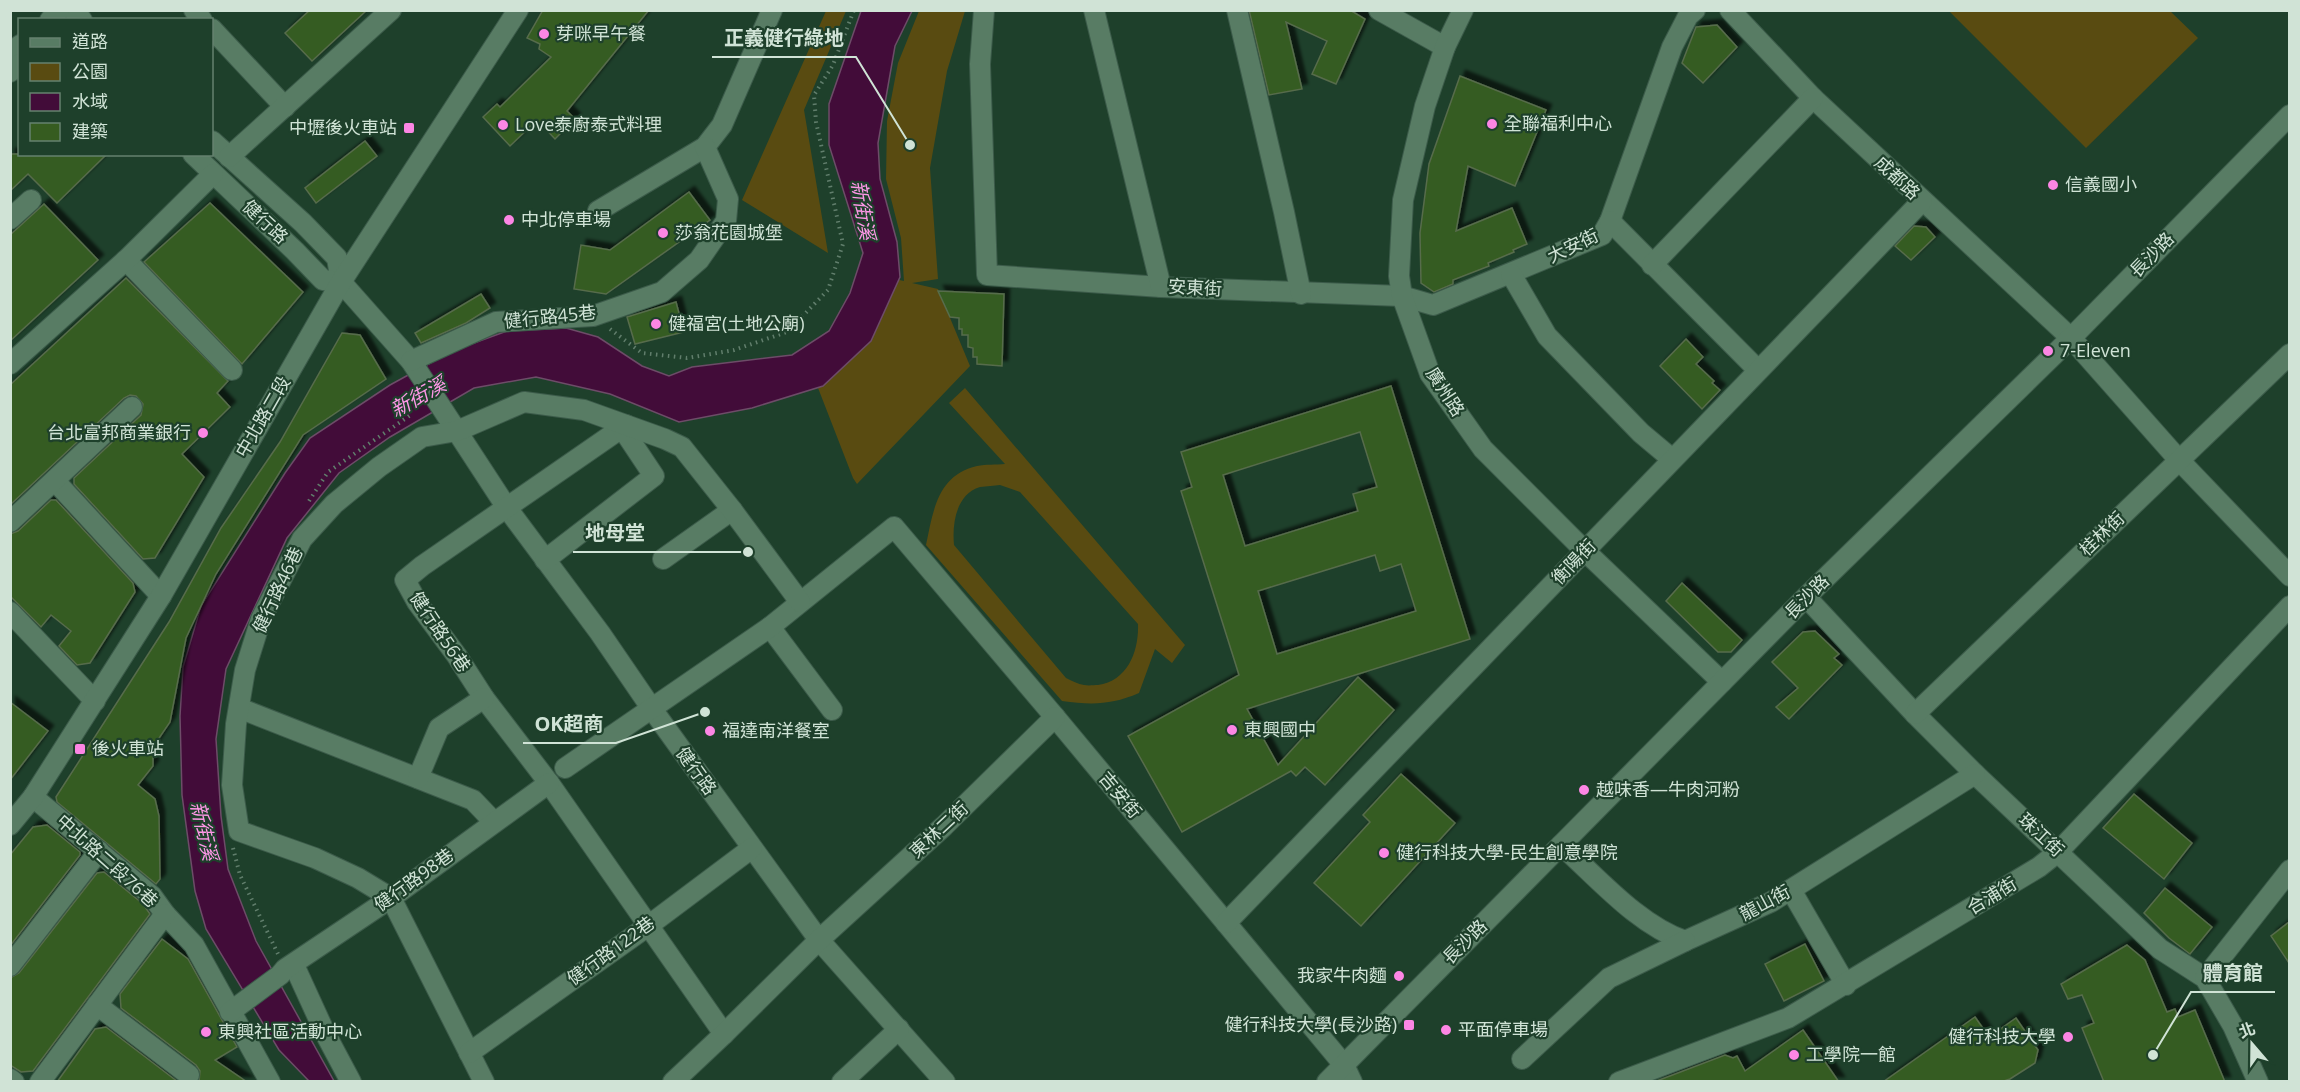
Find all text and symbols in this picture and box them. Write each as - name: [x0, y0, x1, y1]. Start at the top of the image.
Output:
- legend: [18, 18, 213, 156]
- callout: 正義健行綠地: [712, 19, 856, 57]
- place label: 芽咪早午餐: [556, 21, 646, 45]
- text: 正義健行綠地: [724, 24, 844, 51]
- marker: 芽咪早午餐: [537, 27, 551, 41]
- text: 道路: [72, 29, 108, 53]
- text: 公園: [72, 59, 108, 83]
- text: 水域: [72, 89, 108, 113]
- place label: 全聯福利中心: [1504, 111, 1612, 135]
- place label: Love泰廚泰式料理: [515, 112, 662, 136]
- place label: 中壢後火車站: [289, 115, 397, 139]
- marker: 全聯福利中心: [1485, 117, 1499, 131]
- marker: Love泰廚泰式料理: [496, 118, 510, 132]
- text: 建築: [72, 119, 108, 143]
- marker: 中壢後火車站: [402, 121, 416, 135]
- street label: 成都路: [1870, 150, 1926, 204]
- place label: 信義國小: [2065, 172, 2137, 196]
- water label: 新街溪: [845, 178, 882, 245]
- marker: 信義國小: [2046, 178, 2060, 192]
- street label: 健行路: [238, 194, 294, 248]
- place label: 中北停車場: [521, 207, 611, 231]
- marker: 中北停車場: [502, 213, 516, 227]
- place label: 莎翁花園城堡: [675, 220, 783, 244]
- street label: 大安街: [1543, 222, 1602, 268]
- marker: 莎翁花園城堡: [656, 226, 670, 240]
- street label: 長沙路: [2124, 227, 2179, 282]
- street label: 安東街: [1167, 274, 1223, 300]
- street label: 健行路45巷: [503, 299, 597, 333]
- place label: 健福宮(土地公廟): [668, 311, 805, 335]
- marker: 健福宮(土地公廟): [649, 317, 663, 331]
- place label: 7-Eleven: [2060, 338, 2131, 362]
- marker: 7-Eleven: [2041, 344, 2055, 358]
- street label: 廣州路: [1421, 362, 1471, 421]
- water label: 新街溪: [385, 369, 453, 423]
- street label: 中北路二段: [229, 372, 295, 461]
- place label: 台北富邦商業銀行: [47, 420, 191, 444]
- marker: 台北富邦商業銀行: [196, 426, 210, 440]
- street label: 桂林街: [2074, 506, 2129, 561]
- callout: 地母堂: [573, 514, 657, 552]
- text: 地母堂: [585, 519, 645, 546]
- street label: 衡陽街: [1546, 534, 1601, 589]
- street label: 健行路46巷: [247, 543, 308, 637]
- street label: 長沙路: [1779, 569, 1834, 624]
- street label: 健行路56巷: [405, 586, 477, 677]
- callout: OK超商: [523, 705, 616, 743]
- text: OK超商: [534, 710, 604, 737]
- place label: 東興國中: [1244, 717, 1316, 741]
- place label: 福達南洋餐室: [722, 718, 830, 742]
- marker: 東興國中: [1225, 723, 1239, 737]
- marker: 福達南洋餐室: [703, 724, 717, 738]
- place label: 後火車站: [92, 736, 164, 760]
- marker: 後火車站: [73, 742, 87, 756]
- street label: 健行路: [671, 742, 722, 799]
- street label: 吉安街: [1094, 766, 1147, 823]
- place label: 越味香—牛肉河粉: [1596, 777, 1740, 801]
- marker: 越味香—牛肉河粉: [1577, 783, 1591, 797]
- street label: 東林二街: [904, 796, 973, 863]
- water label: 新街溪: [185, 799, 225, 866]
- street label: 珠江街: [2014, 807, 2070, 861]
- street label: 中北路二段76巷: [52, 808, 163, 912]
- place label: 健行科技大學-民生創意學院: [1396, 840, 1618, 864]
- street label: 健行路98巷: [369, 842, 458, 916]
- marker: 健行科技大學-民生創意學院: [1377, 846, 1391, 860]
- street label: 合浦街: [1962, 871, 2021, 919]
- street label: 龍山街: [1735, 879, 1794, 925]
- street label: 健行路122巷: [562, 910, 659, 990]
- street label: 長沙路: [1437, 914, 1492, 969]
- callout: 體育館: [2191, 954, 2275, 992]
- text: 體育館: [2203, 959, 2263, 986]
- place label: 我家牛肉麵: [1297, 963, 1387, 987]
- marker: 我家牛肉麵: [1392, 969, 1406, 983]
- place label: 健行科技大學(長沙路): [1224, 1012, 1397, 1036]
- north arrow: [2222, 1014, 2282, 1074]
- place label: 平面停車場: [1458, 1017, 1548, 1041]
- text: 北: [2236, 1017, 2258, 1043]
- marker: 健行科技大學(長沙路): [1402, 1018, 1416, 1032]
- place label: 東興社區活動中心: [218, 1019, 362, 1043]
- marker: 平面停車場: [1439, 1023, 1453, 1037]
- place label: 健行科技大學: [1948, 1024, 2056, 1048]
- marker: 東興社區活動中心: [199, 1025, 213, 1039]
- marker: 健行科技大學: [2061, 1030, 2075, 1044]
- place label: 工學院一館: [1806, 1042, 1896, 1066]
- marker: 工學院一館: [1787, 1048, 1801, 1062]

